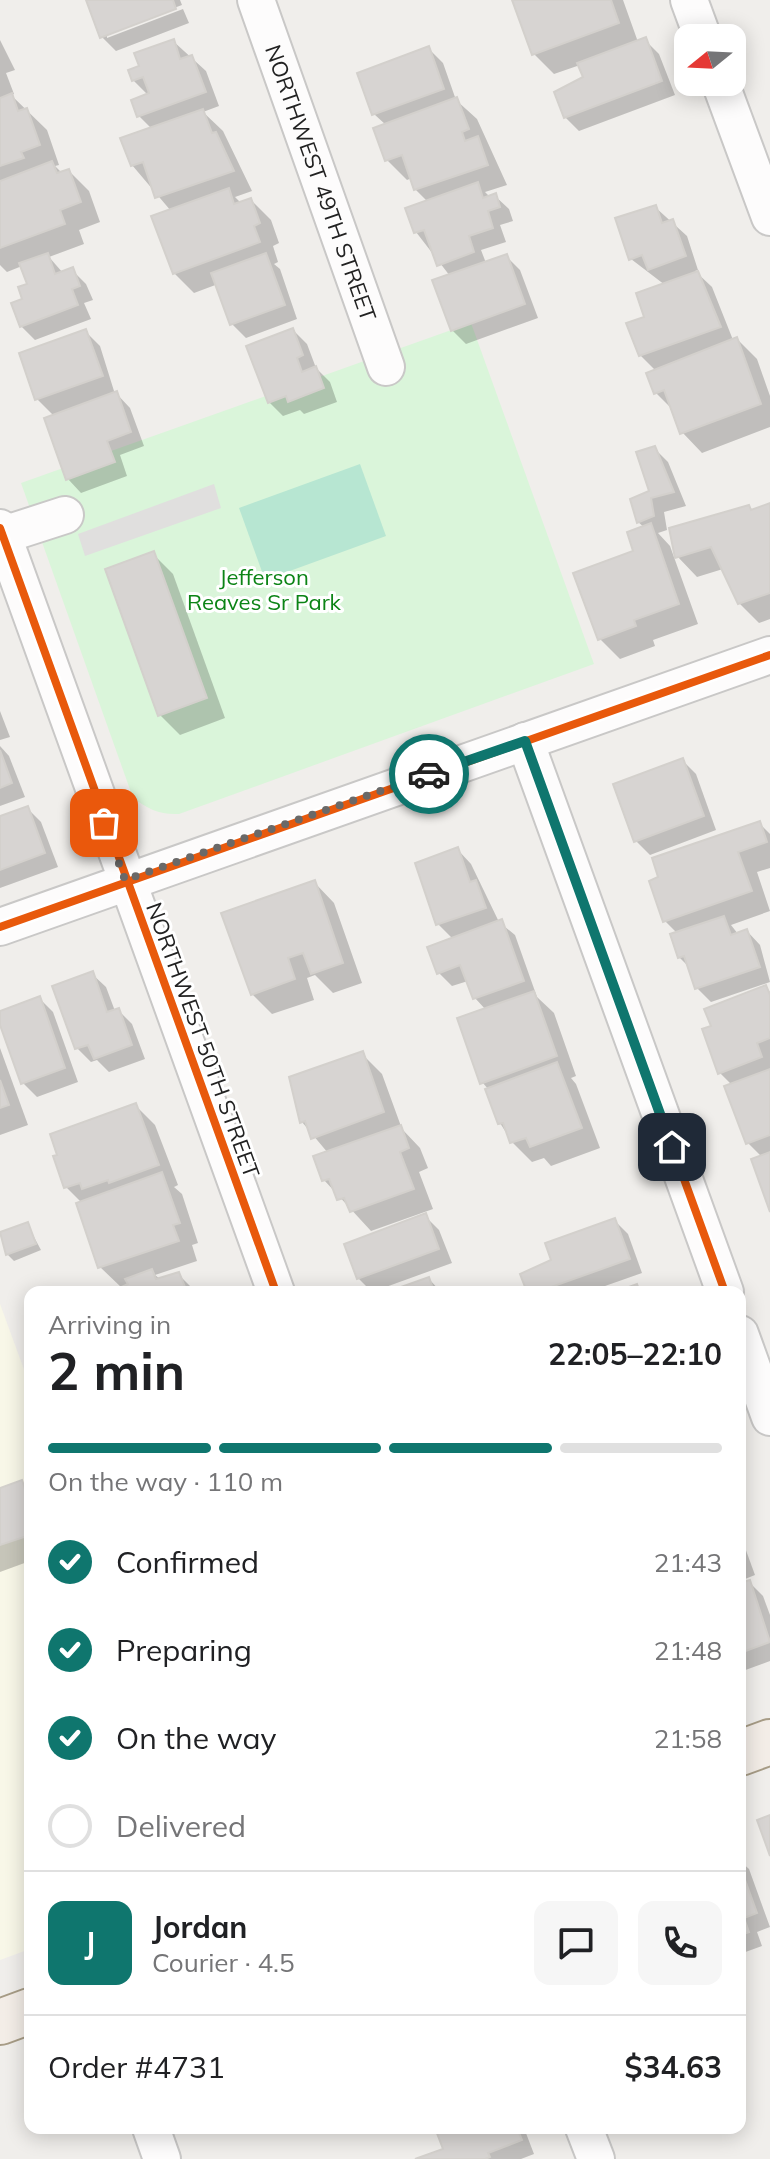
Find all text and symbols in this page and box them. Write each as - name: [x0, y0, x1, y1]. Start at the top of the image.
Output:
- north arrow: [674, 24, 746, 96]
- map controls: [674, 24, 746, 96]
- street label: NORTHWEST 49TH STREET: [259, 41, 383, 325]
- park label: Jefferson Reaves Sr Park: [187, 563, 342, 616]
- courier: [389, 734, 469, 814]
- icon: car: [407, 752, 451, 796]
- pin: [70, 789, 138, 857]
- icon: bag: [82, 801, 126, 845]
- street label: NORTHWEST 50TH STREET: [140, 898, 266, 1182]
- pin: [638, 1113, 706, 1181]
- icon: home: [650, 1125, 694, 1169]
- text: Arriving in: [48, 1308, 171, 1341]
- text: 22:05–22:10: [548, 1335, 722, 1373]
- text: 2 min: [48, 1338, 185, 1403]
- text: On the way · 110 m: [48, 1465, 283, 1498]
- icon: check: [48, 1540, 92, 1584]
- text: Confirmed: [116, 1543, 259, 1581]
- text: 21:43: [654, 1546, 722, 1579]
- icon: check: [48, 1628, 92, 1672]
- text: Preparing: [116, 1631, 252, 1669]
- text: 21:48: [654, 1634, 722, 1667]
- icon: check: [48, 1716, 92, 1760]
- text: On the way: [116, 1719, 276, 1757]
- text: 21:58: [654, 1722, 722, 1755]
- text: Delivered: [116, 1807, 246, 1845]
- button: chat: [534, 1901, 618, 1985]
- button: phone: [638, 1901, 722, 1985]
- text: Jordan: [152, 1908, 247, 1946]
- text: J: [85, 1924, 95, 1962]
- text: Courier · 4.5: [152, 1946, 295, 1979]
- text: Order #4731: [48, 2048, 225, 2086]
- text: $34.63: [625, 2048, 722, 2086]

